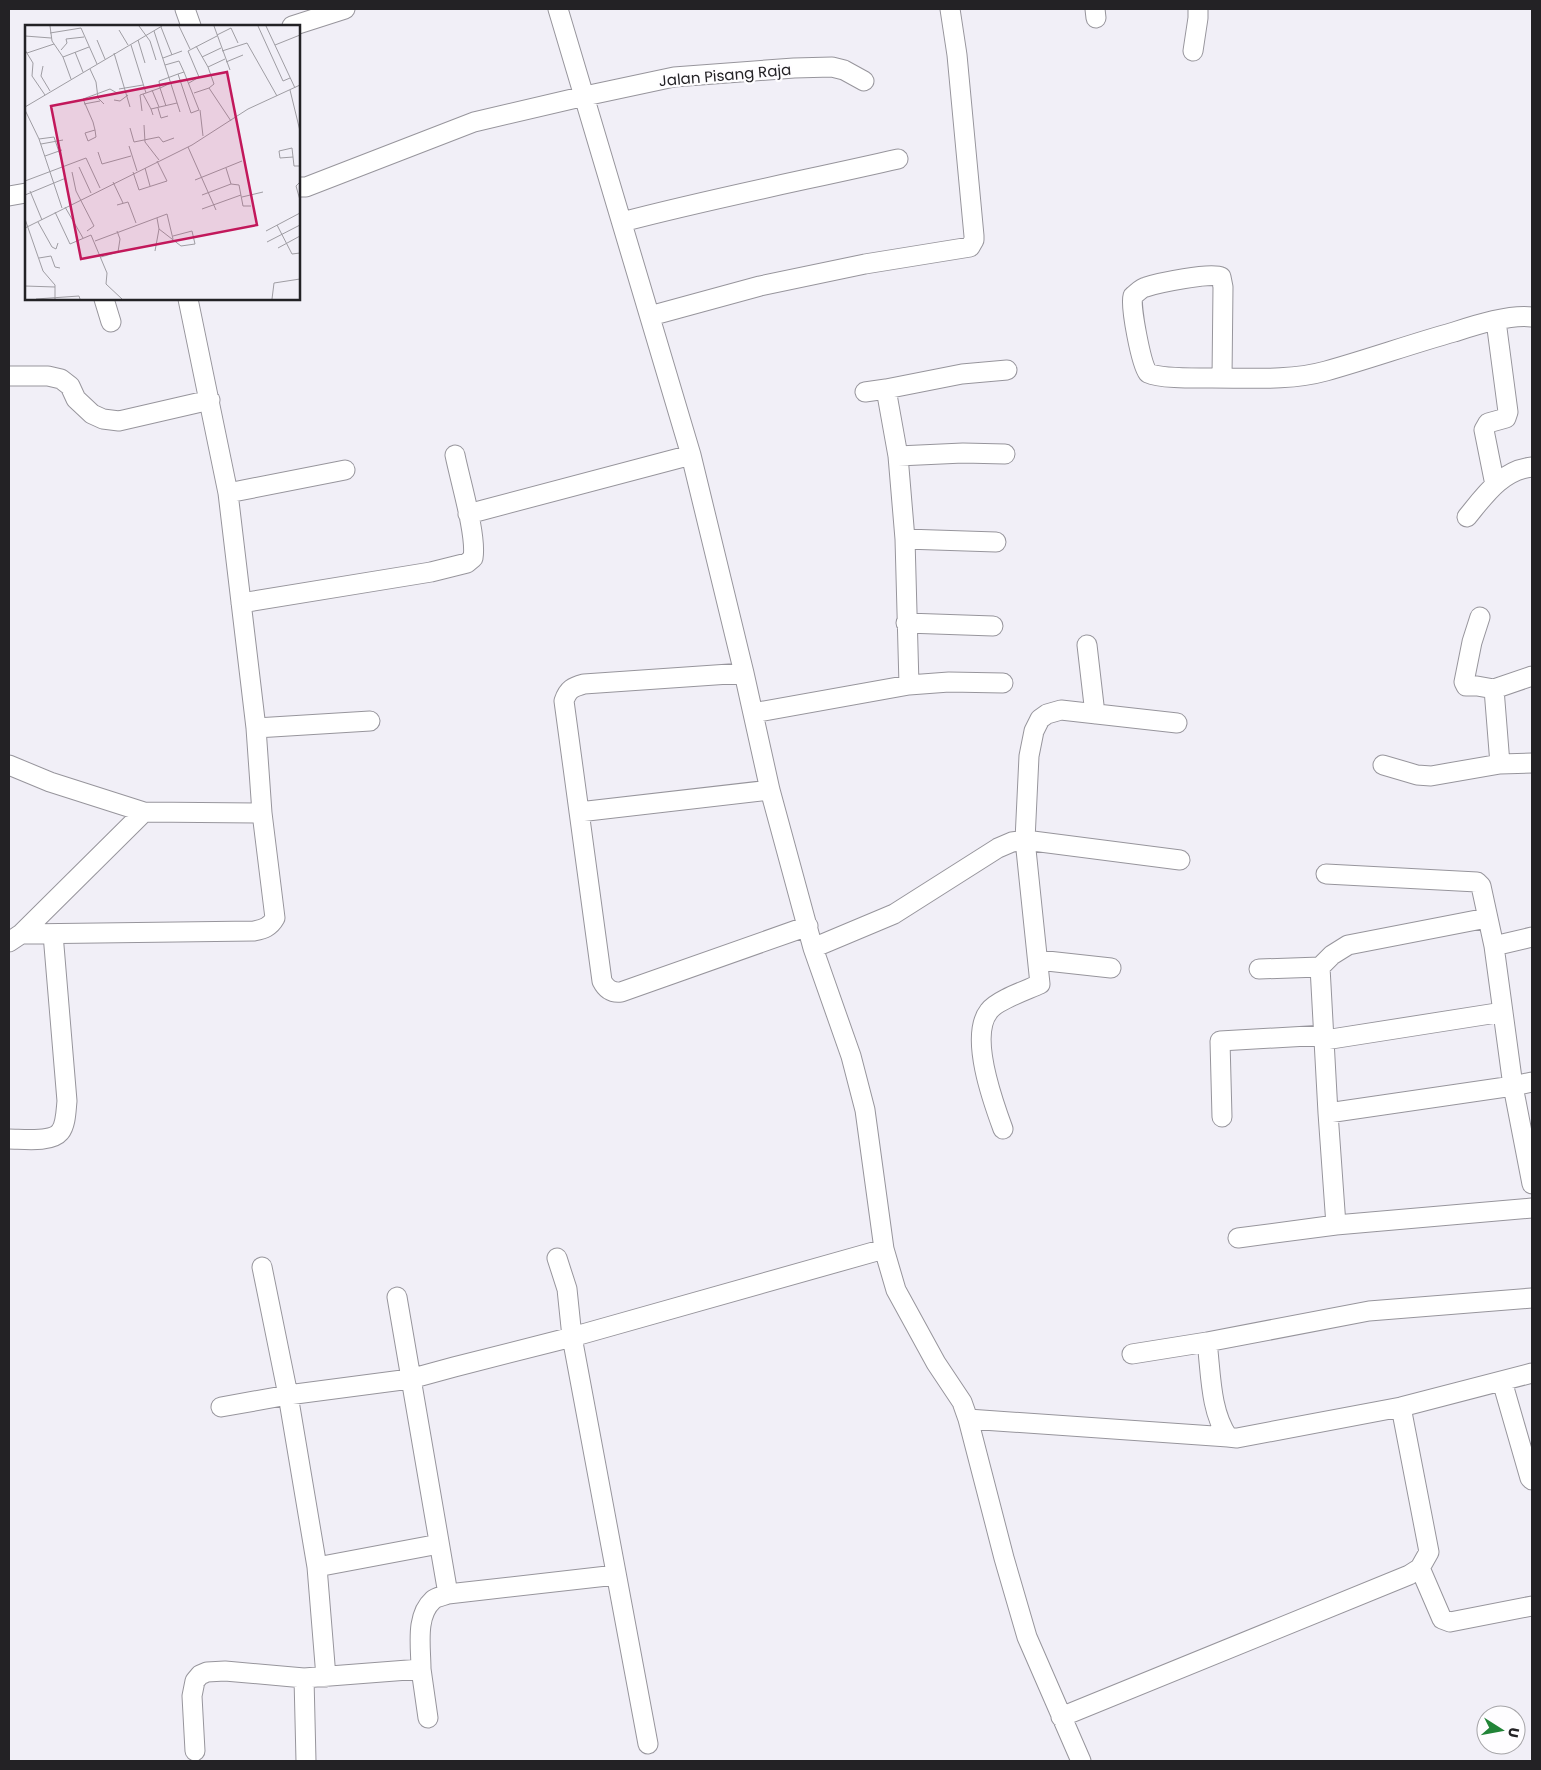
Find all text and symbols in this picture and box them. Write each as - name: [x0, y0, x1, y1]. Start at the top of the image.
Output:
- inset map: [25, 25, 300, 300]
- street label: Jalan Pisang Raja: [658, 59, 792, 91]
- north arrow: [1476, 1705, 1526, 1755]
- text: U: [1503, 1726, 1525, 1739]

